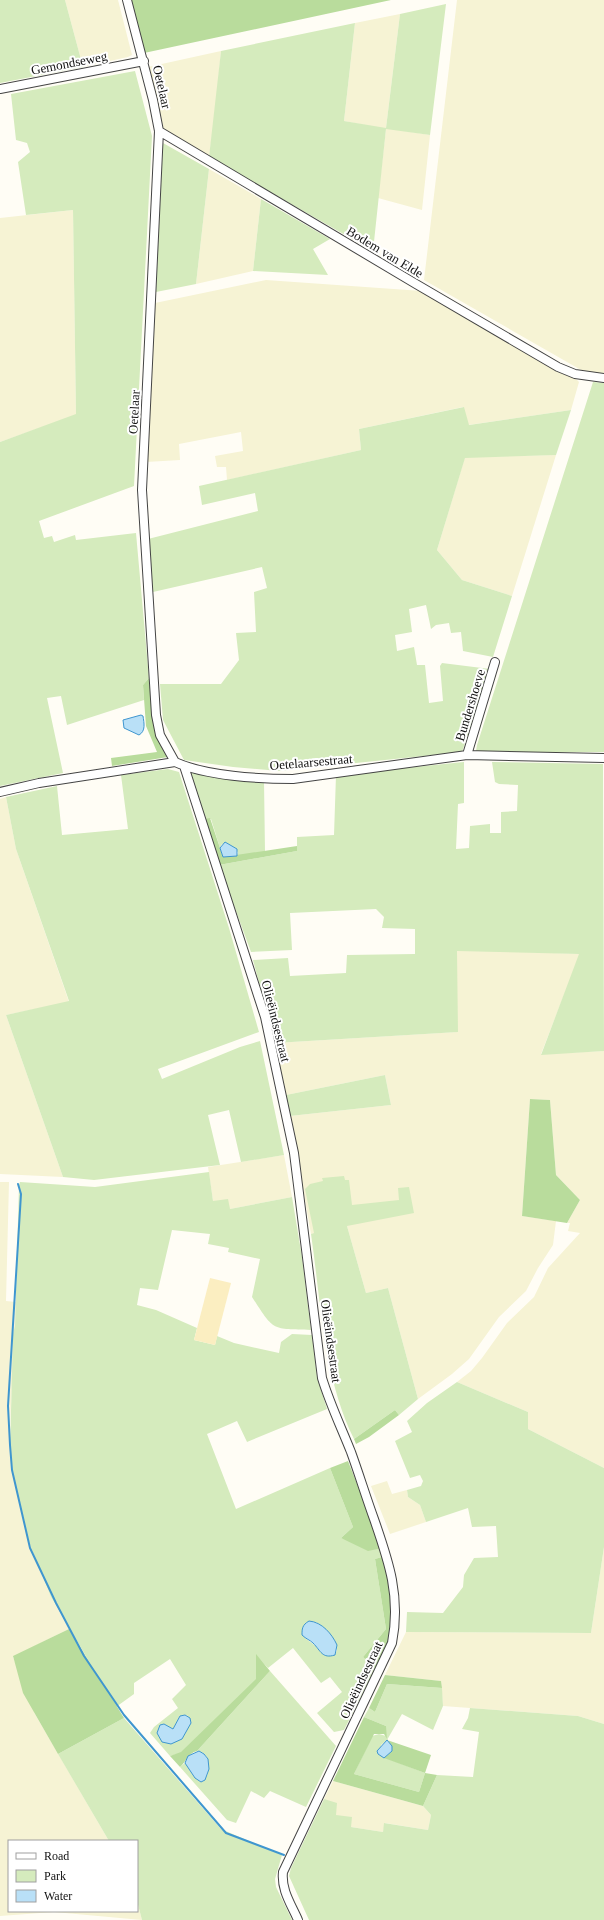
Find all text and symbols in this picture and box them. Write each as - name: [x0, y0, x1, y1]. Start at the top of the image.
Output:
- street label: Gemondseweg: [30, 48, 109, 78]
- street label: Oetelaar: [150, 64, 174, 111]
- street label: Bodem van Elde: [344, 223, 426, 281]
- street label: Oetelaar: [125, 389, 143, 434]
- street label: Bundershoeve: [452, 667, 488, 743]
- street label: Oetelaarsestraat: [269, 751, 353, 773]
- street label: Olieëindsestraat: [259, 979, 294, 1064]
- street label: Olieëindsestraat: [318, 1298, 344, 1384]
- street label: Olieëindsestraat: [337, 1639, 386, 1721]
- legend: [8, 1840, 138, 1912]
- text: Road: [44, 1849, 69, 1863]
- text: Park: [44, 1869, 66, 1883]
- text: Water: [44, 1889, 72, 1903]

